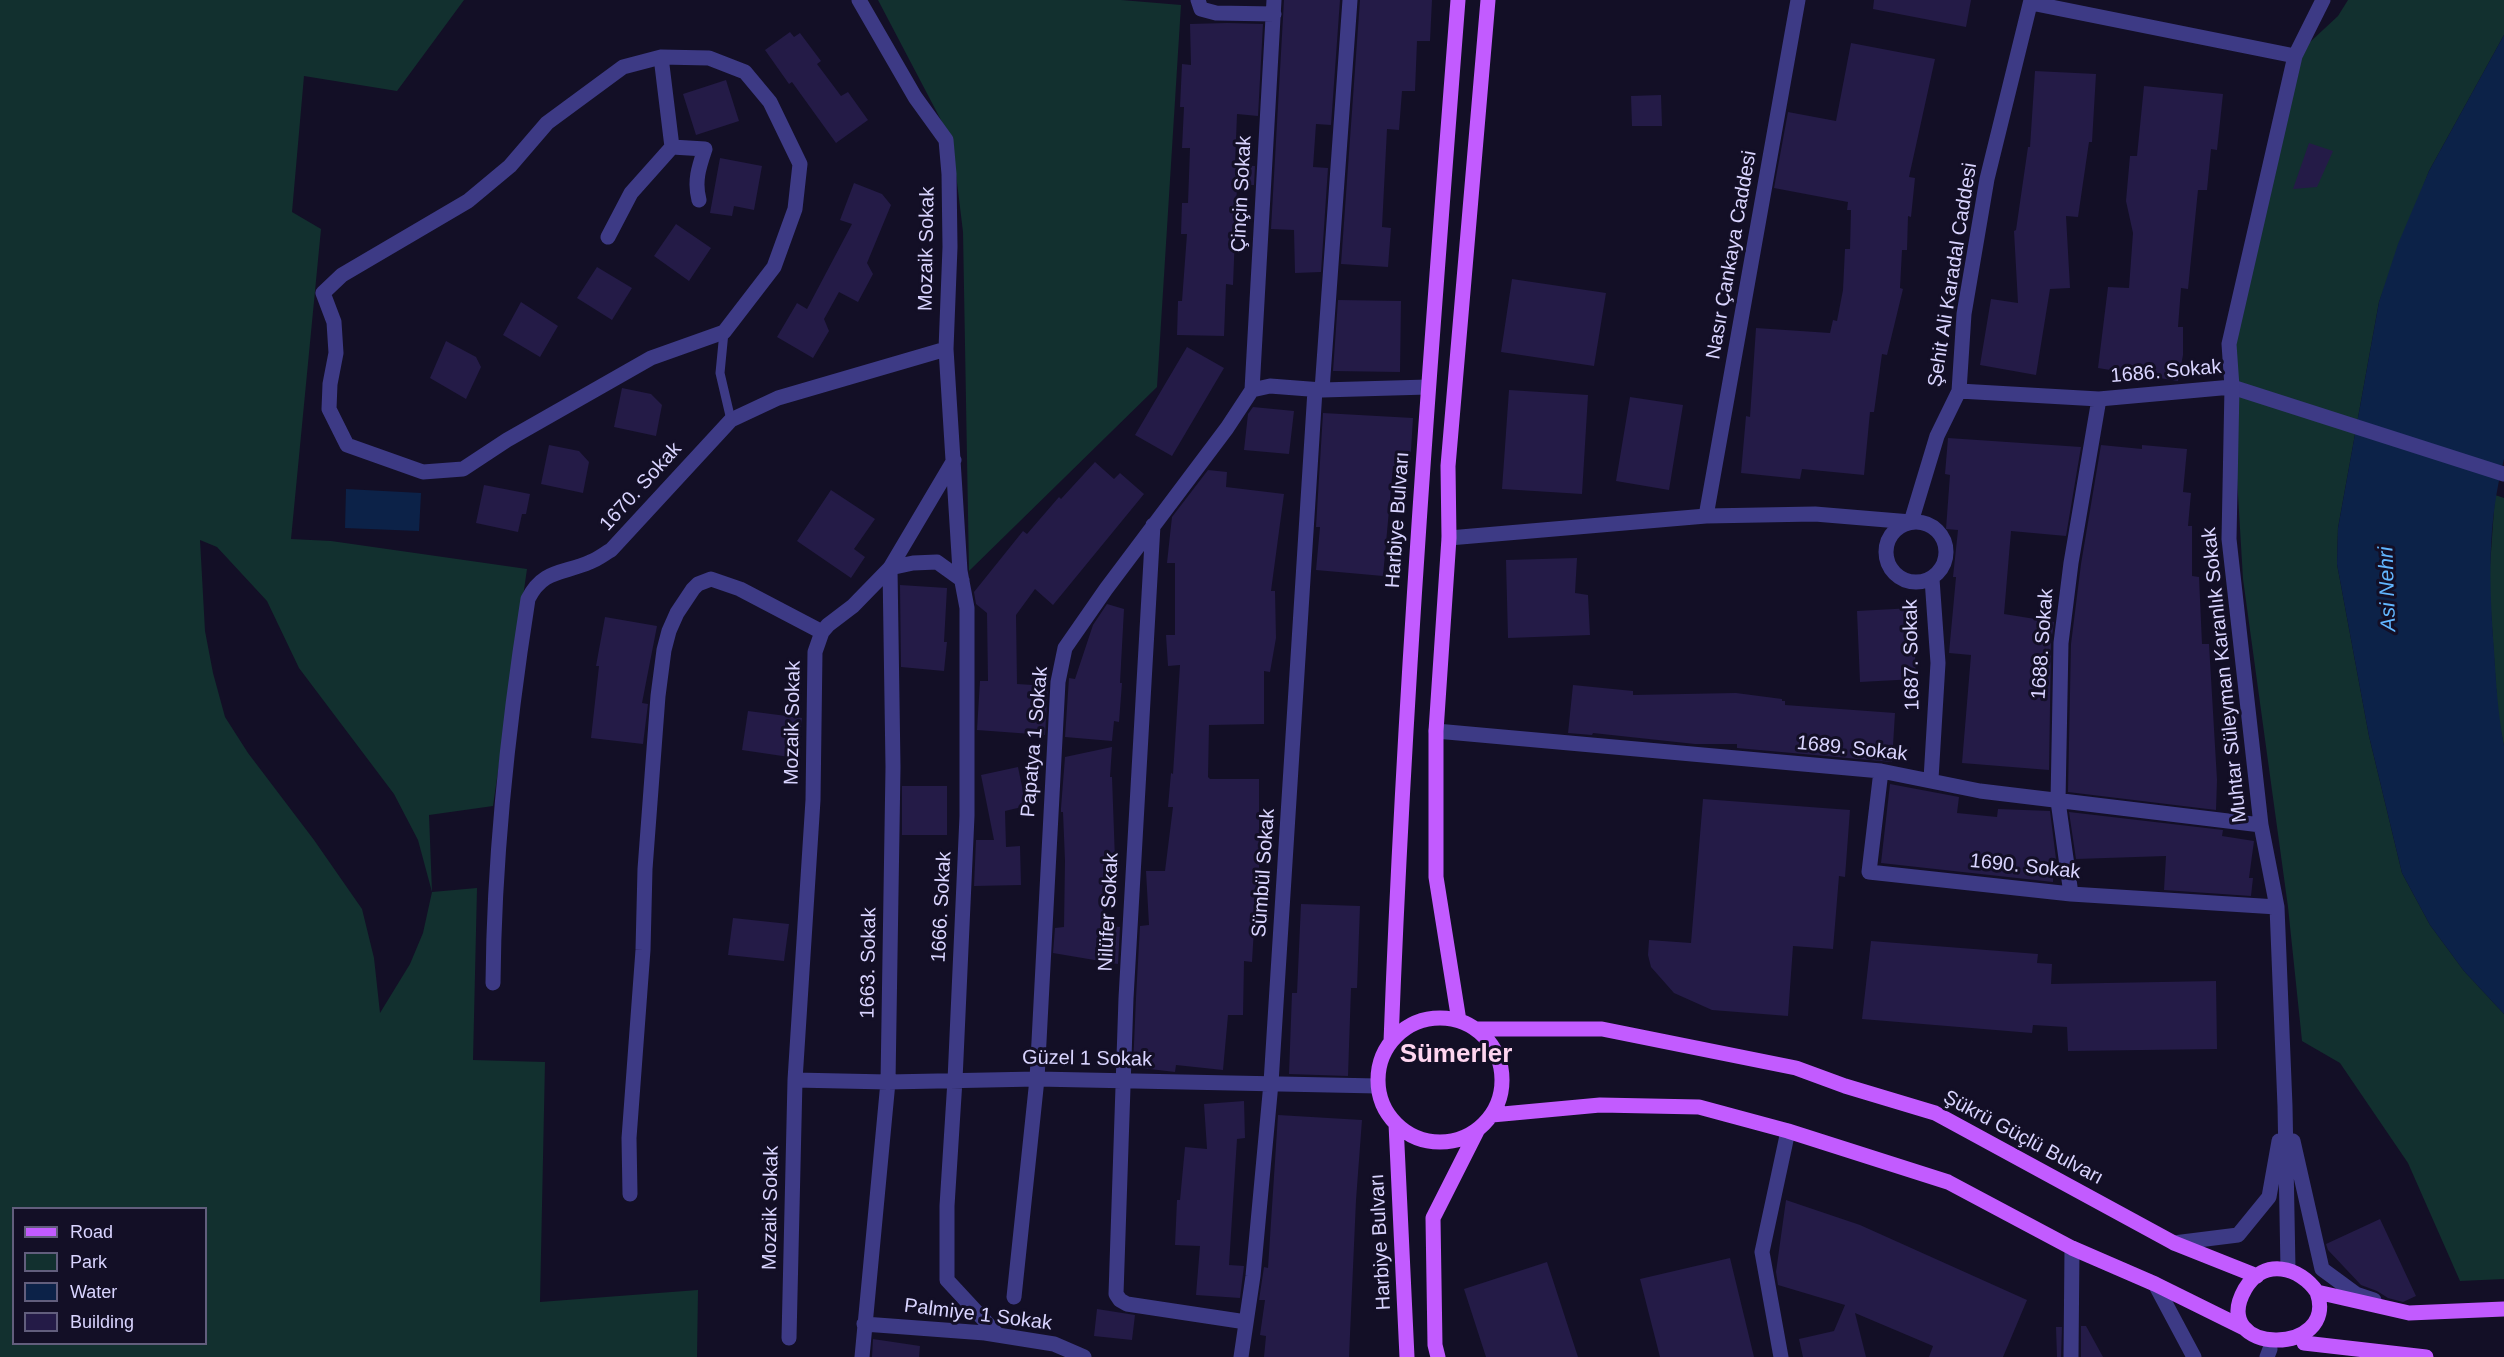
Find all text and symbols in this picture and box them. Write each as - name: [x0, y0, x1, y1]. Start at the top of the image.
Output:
- street label: Çinçin Sokak: [1227, 135, 1257, 253]
- street label: Nasır Çankaya Caddesi: [1702, 149, 1762, 361]
- street label: Şehit Ali Karadal Caddesi: [1923, 161, 1983, 389]
- street label: Mozaik Sokak: [914, 187, 940, 311]
- street label: 1686. Sokak: [2110, 355, 2222, 389]
- street label: 1670. Sokak: [595, 438, 687, 536]
- street label: Harbiye Bulvarı: [1381, 451, 1415, 589]
- street label: Muhtar Süleyman Karanlık Sokak: [2198, 526, 2252, 824]
- water label: Asi Nehri: [2374, 546, 2402, 632]
- street label: 1688. Sokak: [2027, 588, 2059, 700]
- street label: 1687. Sokak: [1899, 599, 1925, 711]
- street label: Mozaik Sokak: [780, 661, 806, 785]
- street label: Papatya 1 Sokak: [1016, 666, 1054, 818]
- street label: 1689. Sokak: [1795, 731, 1909, 767]
- street label: Sümbül Sokak: [1248, 808, 1280, 938]
- street label: 1690. Sokak: [1968, 849, 2082, 885]
- street label: 1666. Sokak: [927, 851, 957, 963]
- street label: Nilüfer Sokak: [1094, 852, 1124, 972]
- street label: 1663. Sokak: [856, 907, 882, 1019]
- district label: Sümerler: [1400, 1039, 1512, 1071]
- street label: Güzel 1 Sokak: [1022, 1046, 1152, 1072]
- street label: Şükrü Güçlü Bulvarı: [1939, 1086, 2107, 1190]
- street label: Mozaik Sokak: [758, 1146, 784, 1270]
- street label: Harbiye Bulvarı: [1365, 1173, 1397, 1311]
- legend: [12, 1207, 207, 1345]
- text: Road: [70, 1222, 113, 1242]
- text: Park: [70, 1252, 107, 1272]
- text: Water: [70, 1282, 117, 1302]
- street label: Palmiye 1 Sokak: [903, 1294, 1053, 1336]
- text: Building: [70, 1312, 134, 1332]

